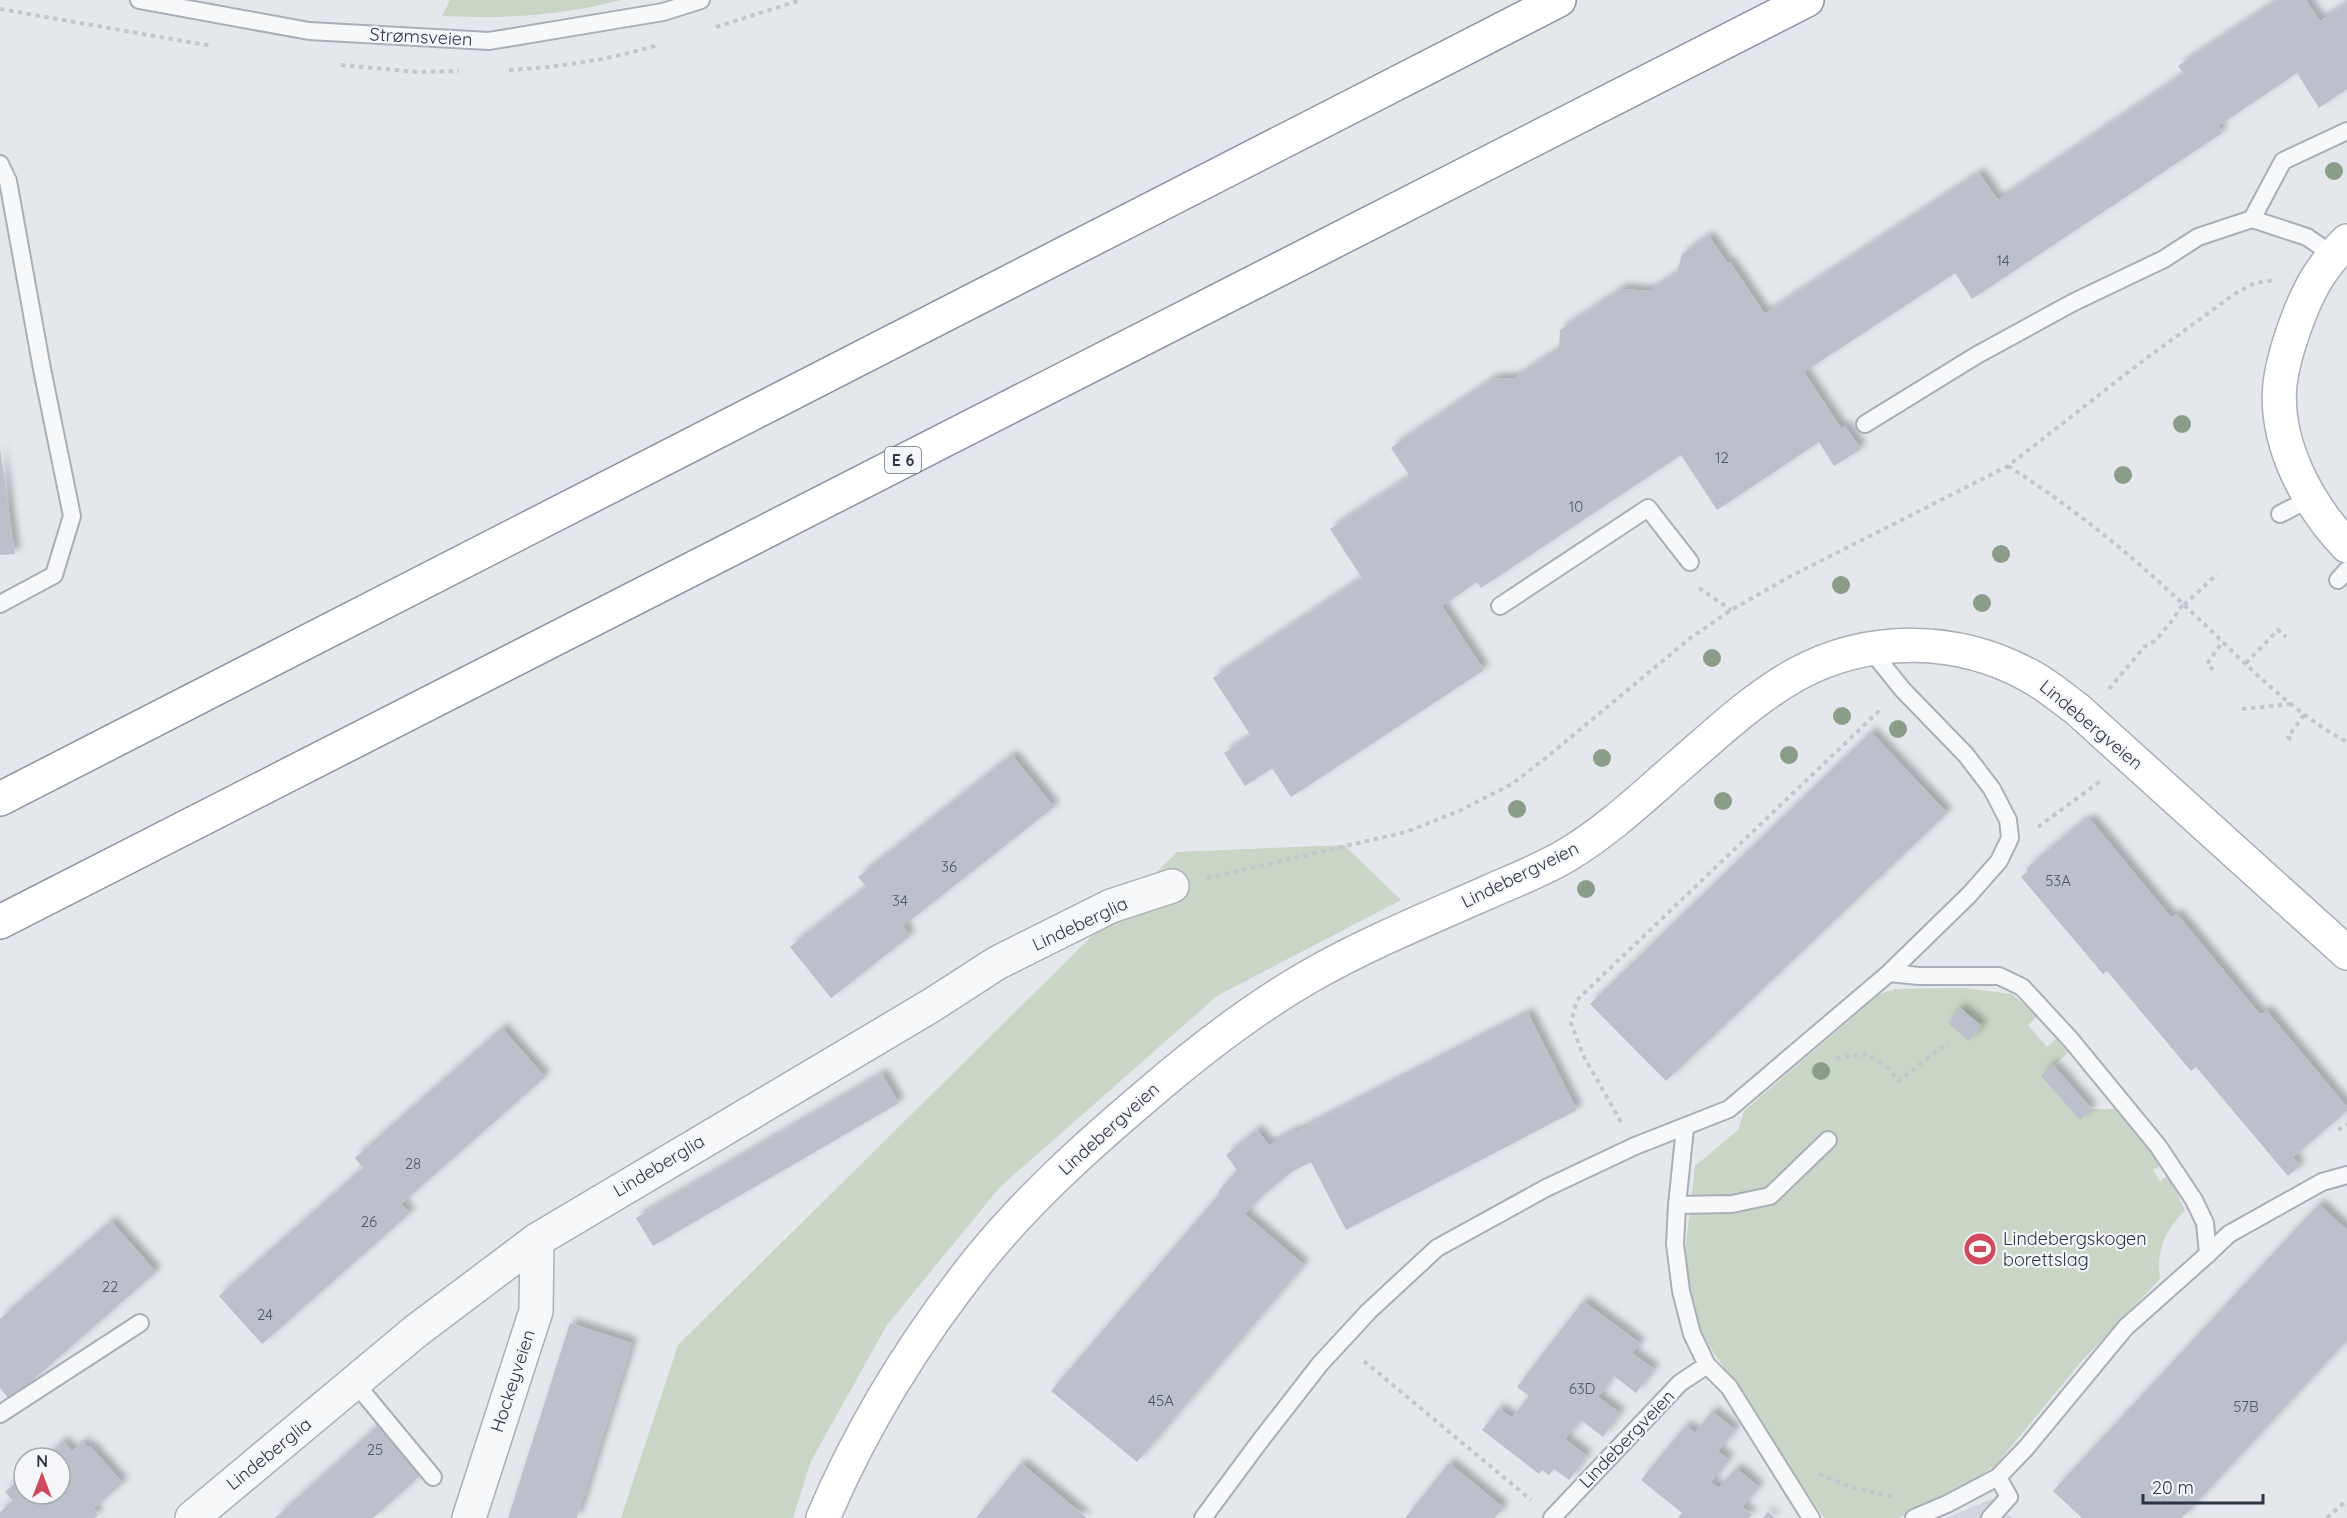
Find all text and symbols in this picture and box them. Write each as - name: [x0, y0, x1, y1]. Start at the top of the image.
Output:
- street label: Strømsveien: [369, 22, 473, 51]
- house number: 14: [1996, 251, 2010, 270]
- road number: E 6: [885, 447, 921, 473]
- house number: 12: [1715, 448, 1729, 467]
- house number: 10: [1569, 497, 1583, 516]
- street label: Lindebergveien: [2035, 675, 2148, 775]
- street label: Lindebergveien: [1457, 836, 1582, 913]
- house number: 36: [941, 857, 957, 876]
- house number: 53A: [2045, 871, 2071, 890]
- house number: 34: [892, 891, 908, 910]
- street label: Lindeberglia: [1028, 891, 1131, 956]
- street label: Lindebergveien: [1053, 1077, 1164, 1180]
- street label: Lindeberglia: [609, 1129, 709, 1202]
- house number: 28: [405, 1154, 421, 1173]
- house number: 26: [361, 1212, 377, 1231]
- place label: Lindebergskogen borettslag: [2003, 1227, 2147, 1271]
- sports icon: Lindebergskogen borettslag: [1962, 1231, 1998, 1267]
- house number: 22: [102, 1277, 118, 1296]
- house number: 24: [257, 1305, 273, 1324]
- street label: Hockeyveien: [485, 1327, 540, 1435]
- house number: 63D: [1569, 1379, 1596, 1398]
- street label: Lindebergveien: [1574, 1385, 1679, 1493]
- house number: 45A: [1148, 1391, 1174, 1410]
- house number: 57B: [2233, 1397, 2259, 1416]
- street label: Lindeberglia: [222, 1412, 316, 1495]
- house number: 25: [367, 1440, 383, 1459]
- north arrow: [12, 1446, 72, 1506]
- text: N: [36, 1451, 48, 1471]
- scale bar: [2143, 1467, 2263, 1505]
- text: 20 m: [2152, 1476, 2194, 1499]

